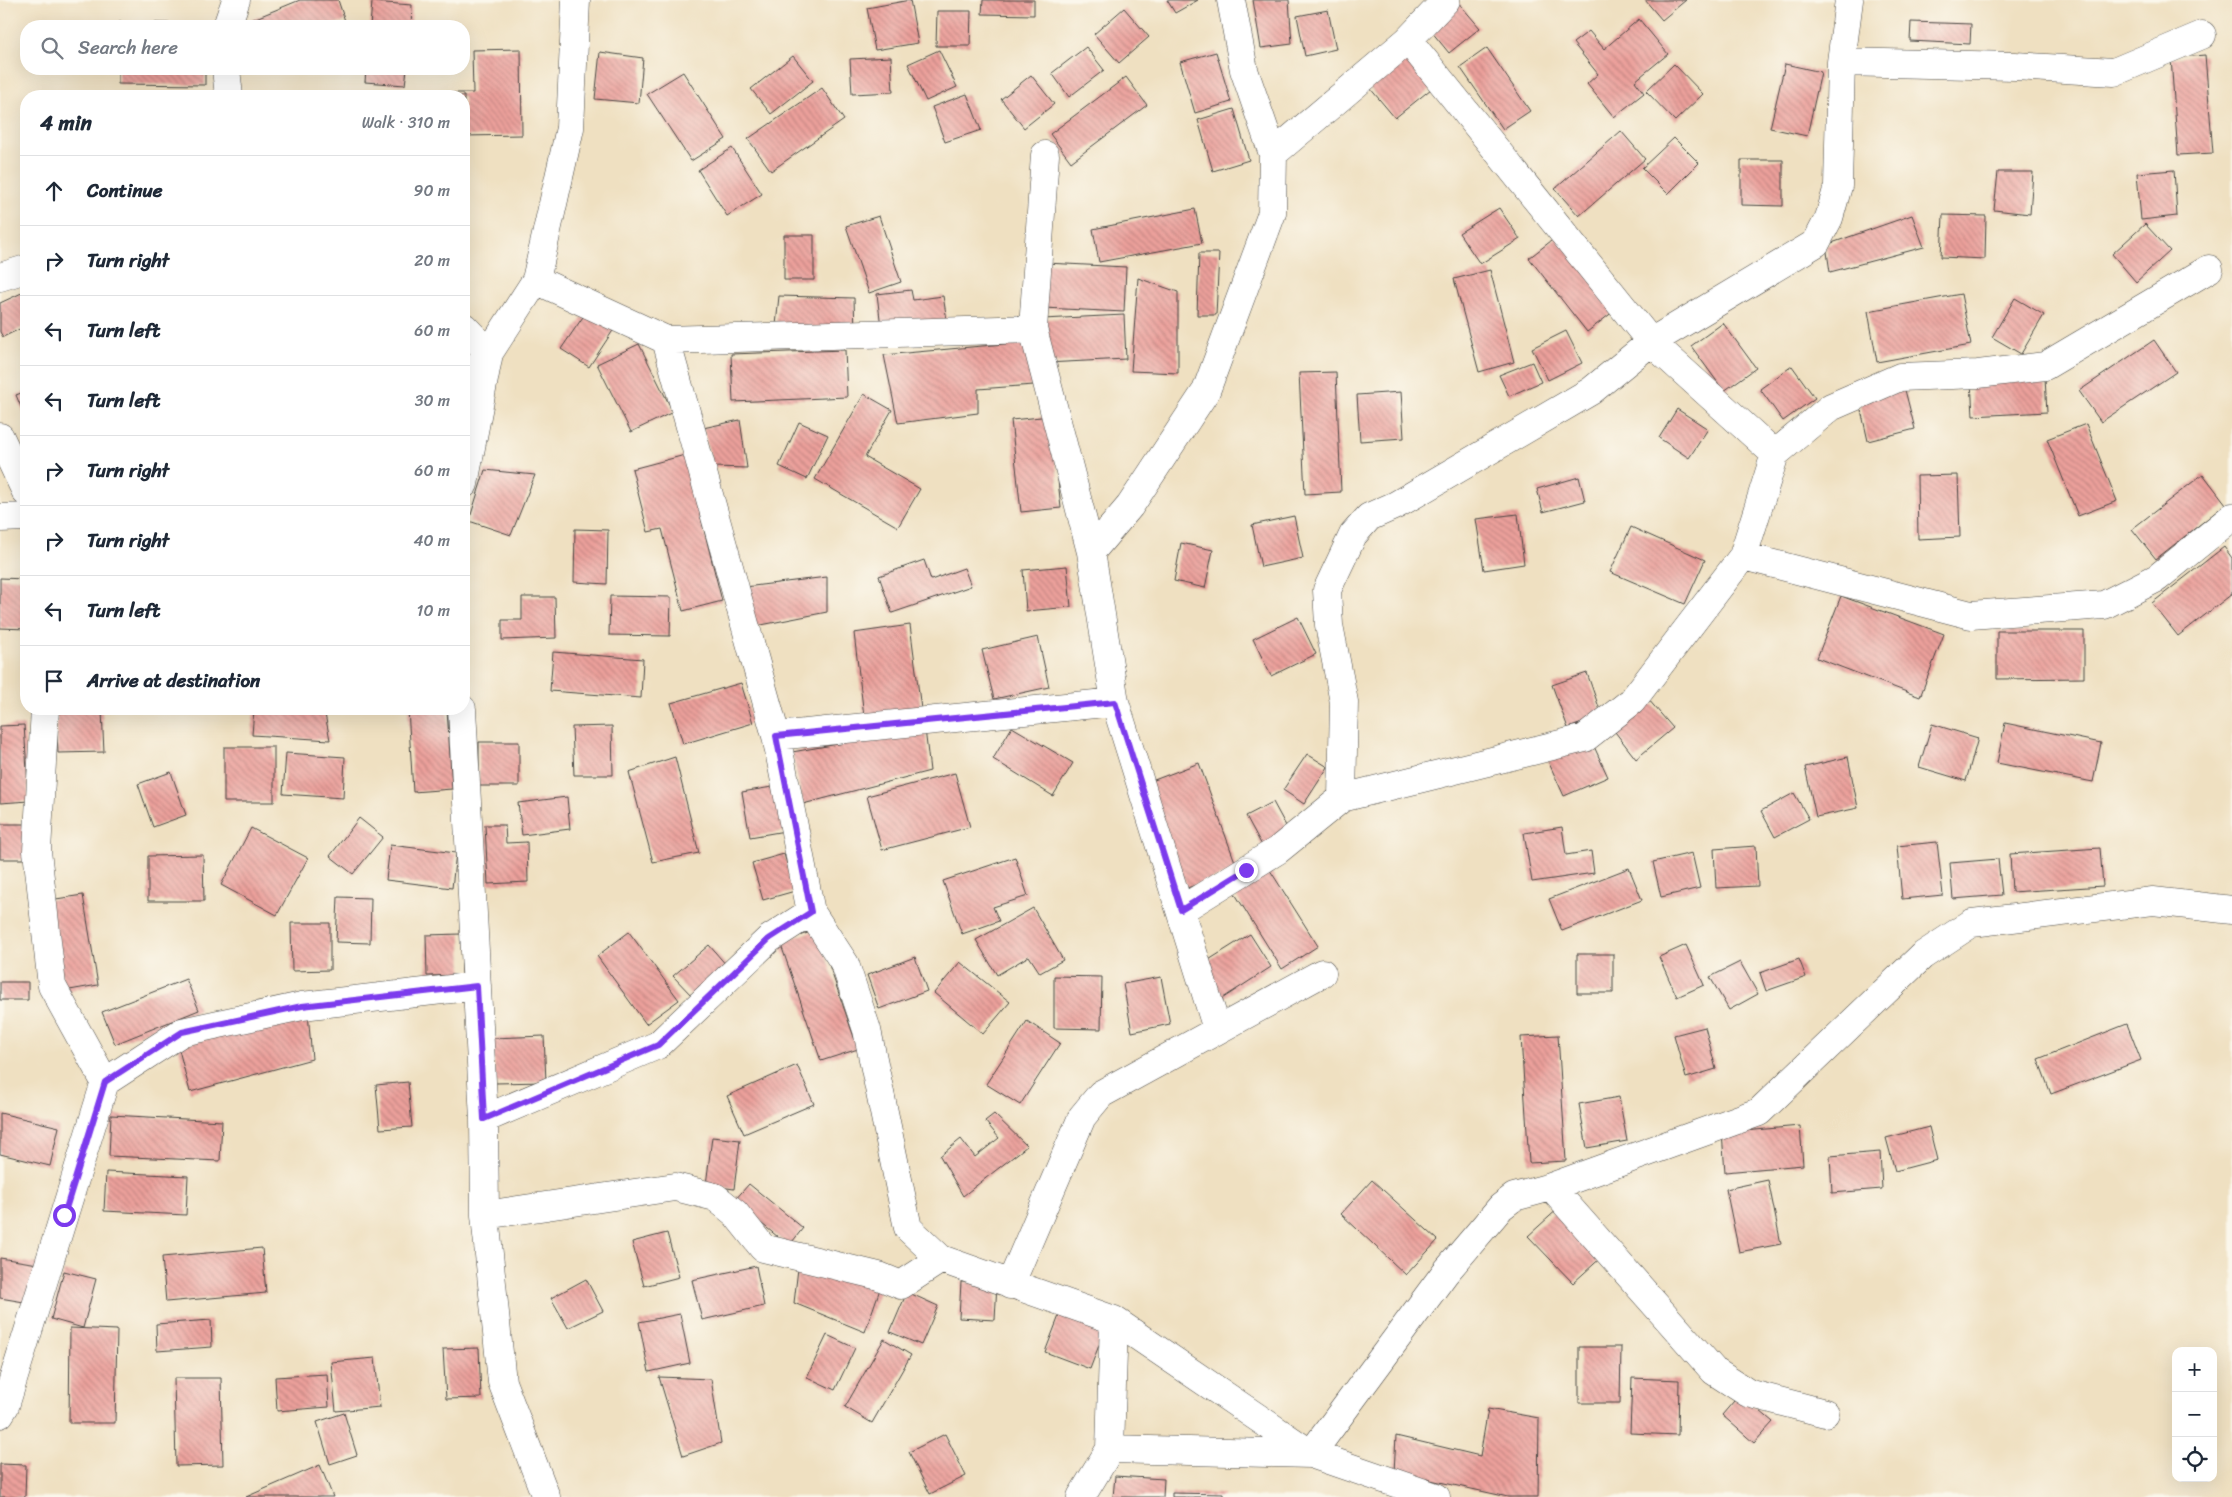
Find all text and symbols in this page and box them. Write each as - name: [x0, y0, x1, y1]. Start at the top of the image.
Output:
- search box: [20, 20, 470, 75]
- text: Search here: [78, 31, 178, 64]
- icon: search: [38, 34, 66, 62]
- text: 4 min: [40, 104, 92, 142]
- text: Walk · 310 m: [362, 108, 450, 137]
- text: Continue: [87, 174, 163, 207]
- text: 90 m: [414, 176, 450, 205]
- icon: ahead: [40, 177, 68, 205]
- text: Turn right: [87, 244, 169, 277]
- text: 20 m: [414, 246, 450, 275]
- icon: right: [40, 247, 68, 275]
- text: Turn left: [87, 314, 160, 347]
- text: 60 m: [414, 316, 450, 345]
- icon: left: [40, 317, 68, 345]
- text: Turn left: [87, 384, 160, 417]
- text: 30 m: [415, 386, 450, 415]
- icon: left: [40, 387, 68, 415]
- text: Turn right: [87, 454, 169, 487]
- text: 60 m: [414, 456, 450, 485]
- icon: right: [40, 457, 68, 485]
- text: Turn right: [87, 524, 169, 557]
- text: 40 m: [413, 526, 450, 555]
- icon: right: [40, 527, 68, 555]
- text: Turn left: [87, 594, 160, 627]
- text: 10 m: [417, 596, 450, 625]
- icon: left: [40, 597, 68, 625]
- text: Arrive at destination: [87, 664, 260, 697]
- icon: arrive: [40, 667, 68, 695]
- route end: [1235, 859, 1258, 882]
- route start: [53, 1204, 76, 1227]
- map controls: [2172, 1347, 2217, 1482]
- button: +: [2172, 1347, 2217, 1392]
- button: −: [2172, 1392, 2217, 1437]
- button: locate: [2172, 1437, 2217, 1482]

